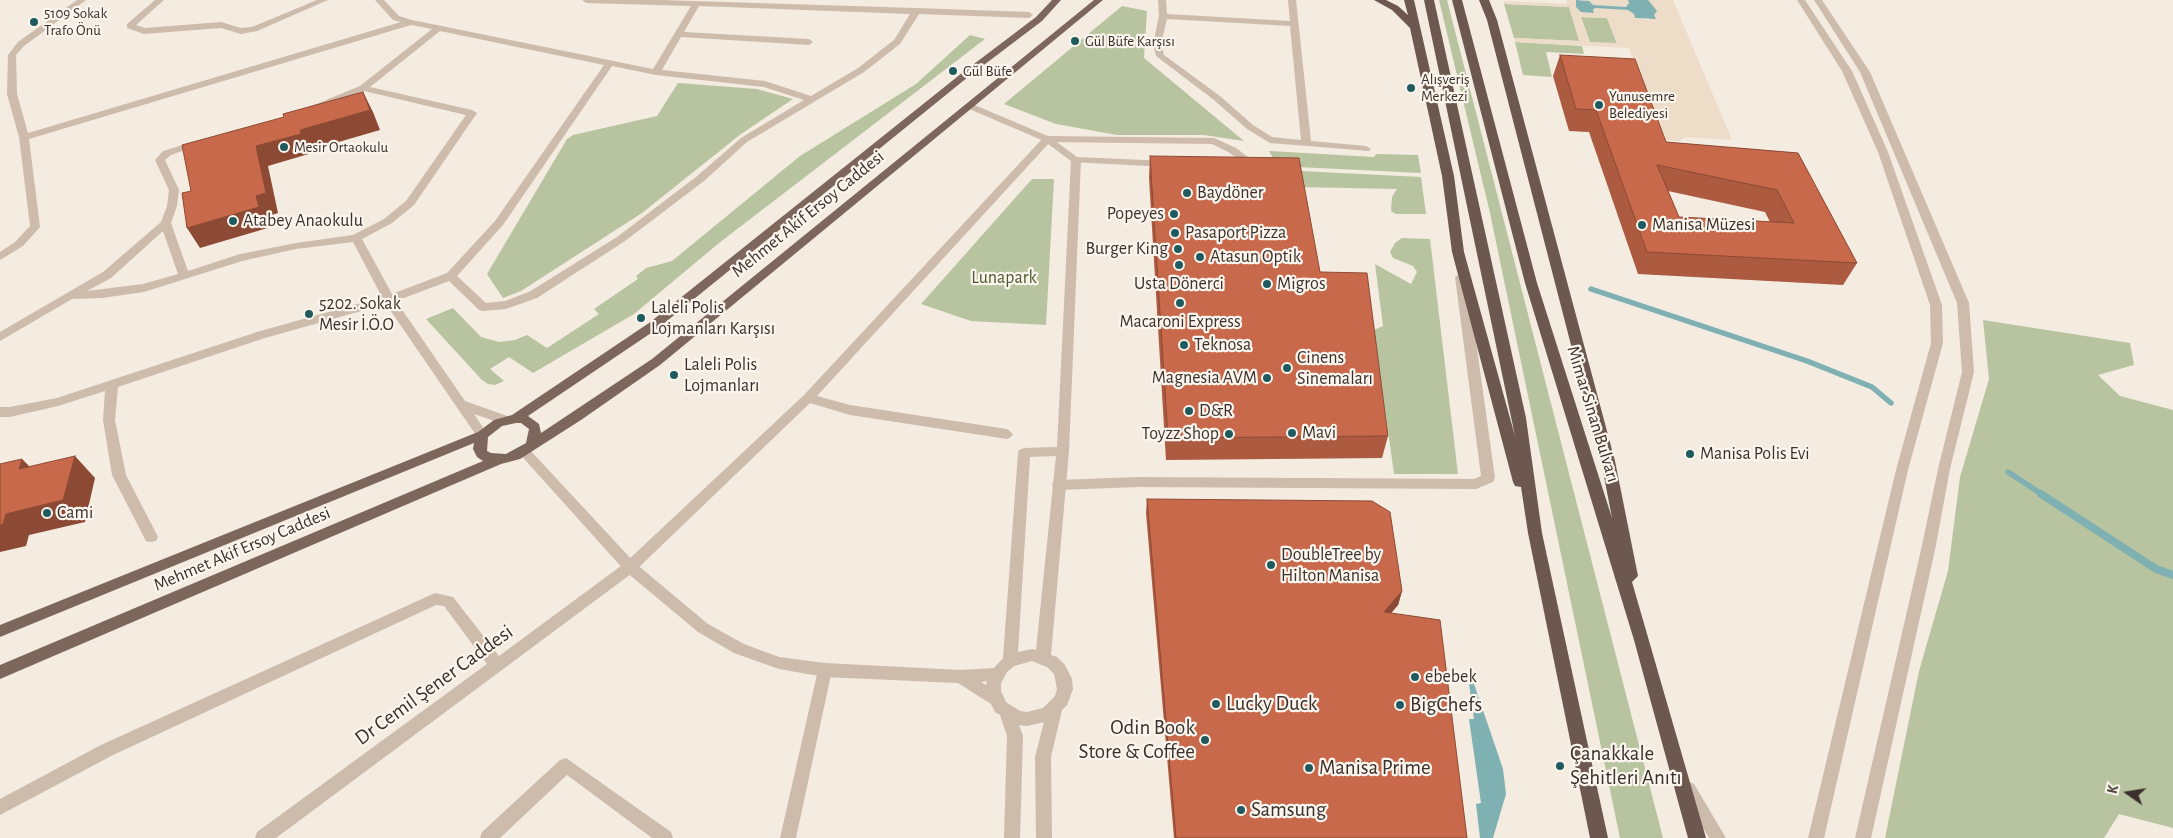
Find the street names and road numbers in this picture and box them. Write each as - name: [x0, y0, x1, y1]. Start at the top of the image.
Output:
- street label: Mehmet Akif Ersoy Caddesi: [727, 146, 889, 282]
- street label: Mimar Sinan Bulvarı: [1562, 343, 1624, 485]
- street label: Mehmet Akif Ersoy Caddesi: [150, 502, 334, 596]
- street label: Dr Cemil Şener Caddesi: [350, 619, 518, 751]

